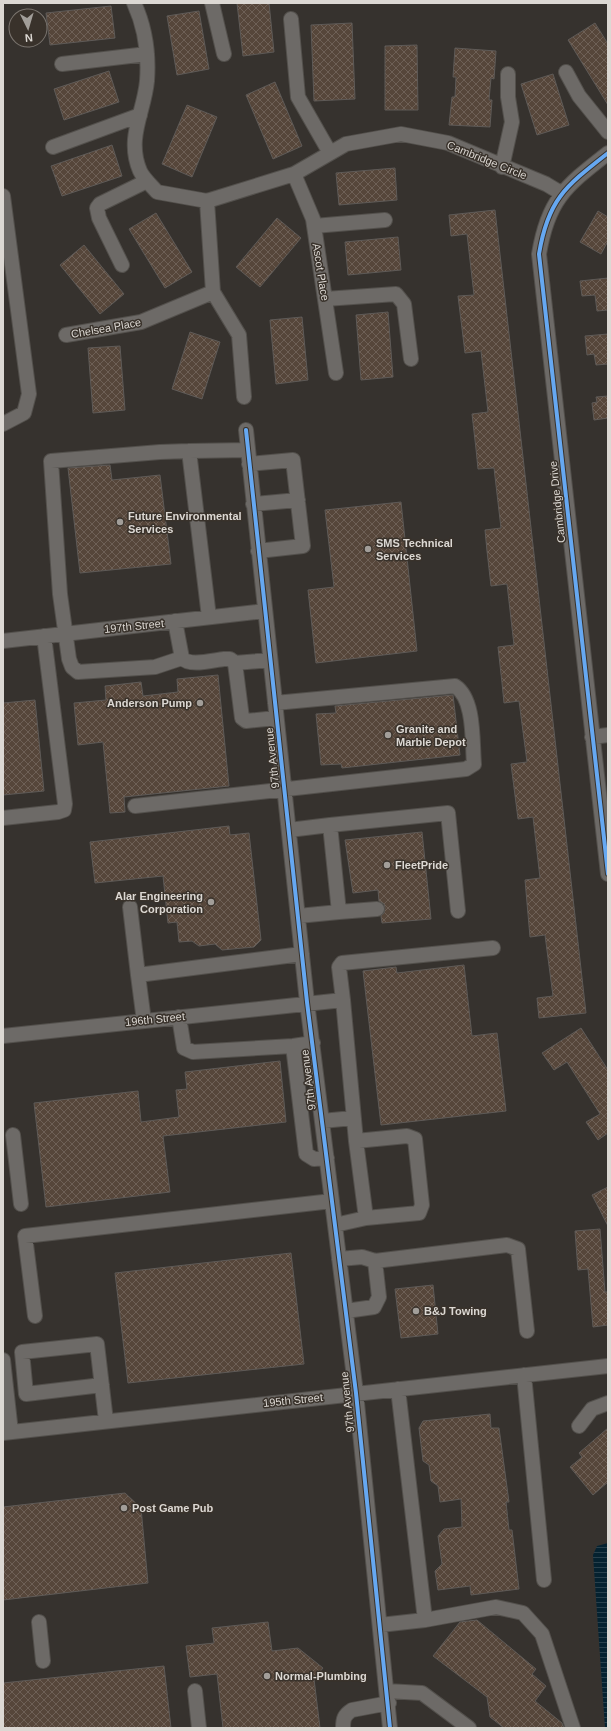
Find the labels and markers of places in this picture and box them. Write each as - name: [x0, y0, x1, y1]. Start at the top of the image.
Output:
- place label: Future Environmental Services: [128, 510, 242, 535]
- marker: Future Environmental Services: [115, 517, 125, 527]
- place label: SMS Technical Services: [376, 537, 453, 562]
- marker: SMS Technical Services: [363, 544, 373, 554]
- place label: Anderson Pump: [107, 697, 192, 709]
- marker: Anderson Pump: [195, 698, 205, 708]
- place label: Granite and Marble Depot: [396, 723, 466, 748]
- marker: Granite and Marble Depot: [383, 730, 393, 740]
- place label: FleetPride: [395, 859, 448, 871]
- marker: FleetPride: [382, 860, 392, 870]
- place label: Alar Engineering Corporation: [115, 890, 203, 915]
- marker: Alar Engineering Corporation: [206, 897, 216, 907]
- place label: B&J Towing: [424, 1305, 487, 1317]
- marker: B&J Towing: [411, 1306, 421, 1316]
- place label: Post Game Pub: [132, 1502, 214, 1514]
- marker: Post Game Pub: [119, 1503, 129, 1513]
- place label: Normal-Plumbing: [275, 1670, 367, 1682]
- marker: Normal-Plumbing: [262, 1671, 272, 1681]

